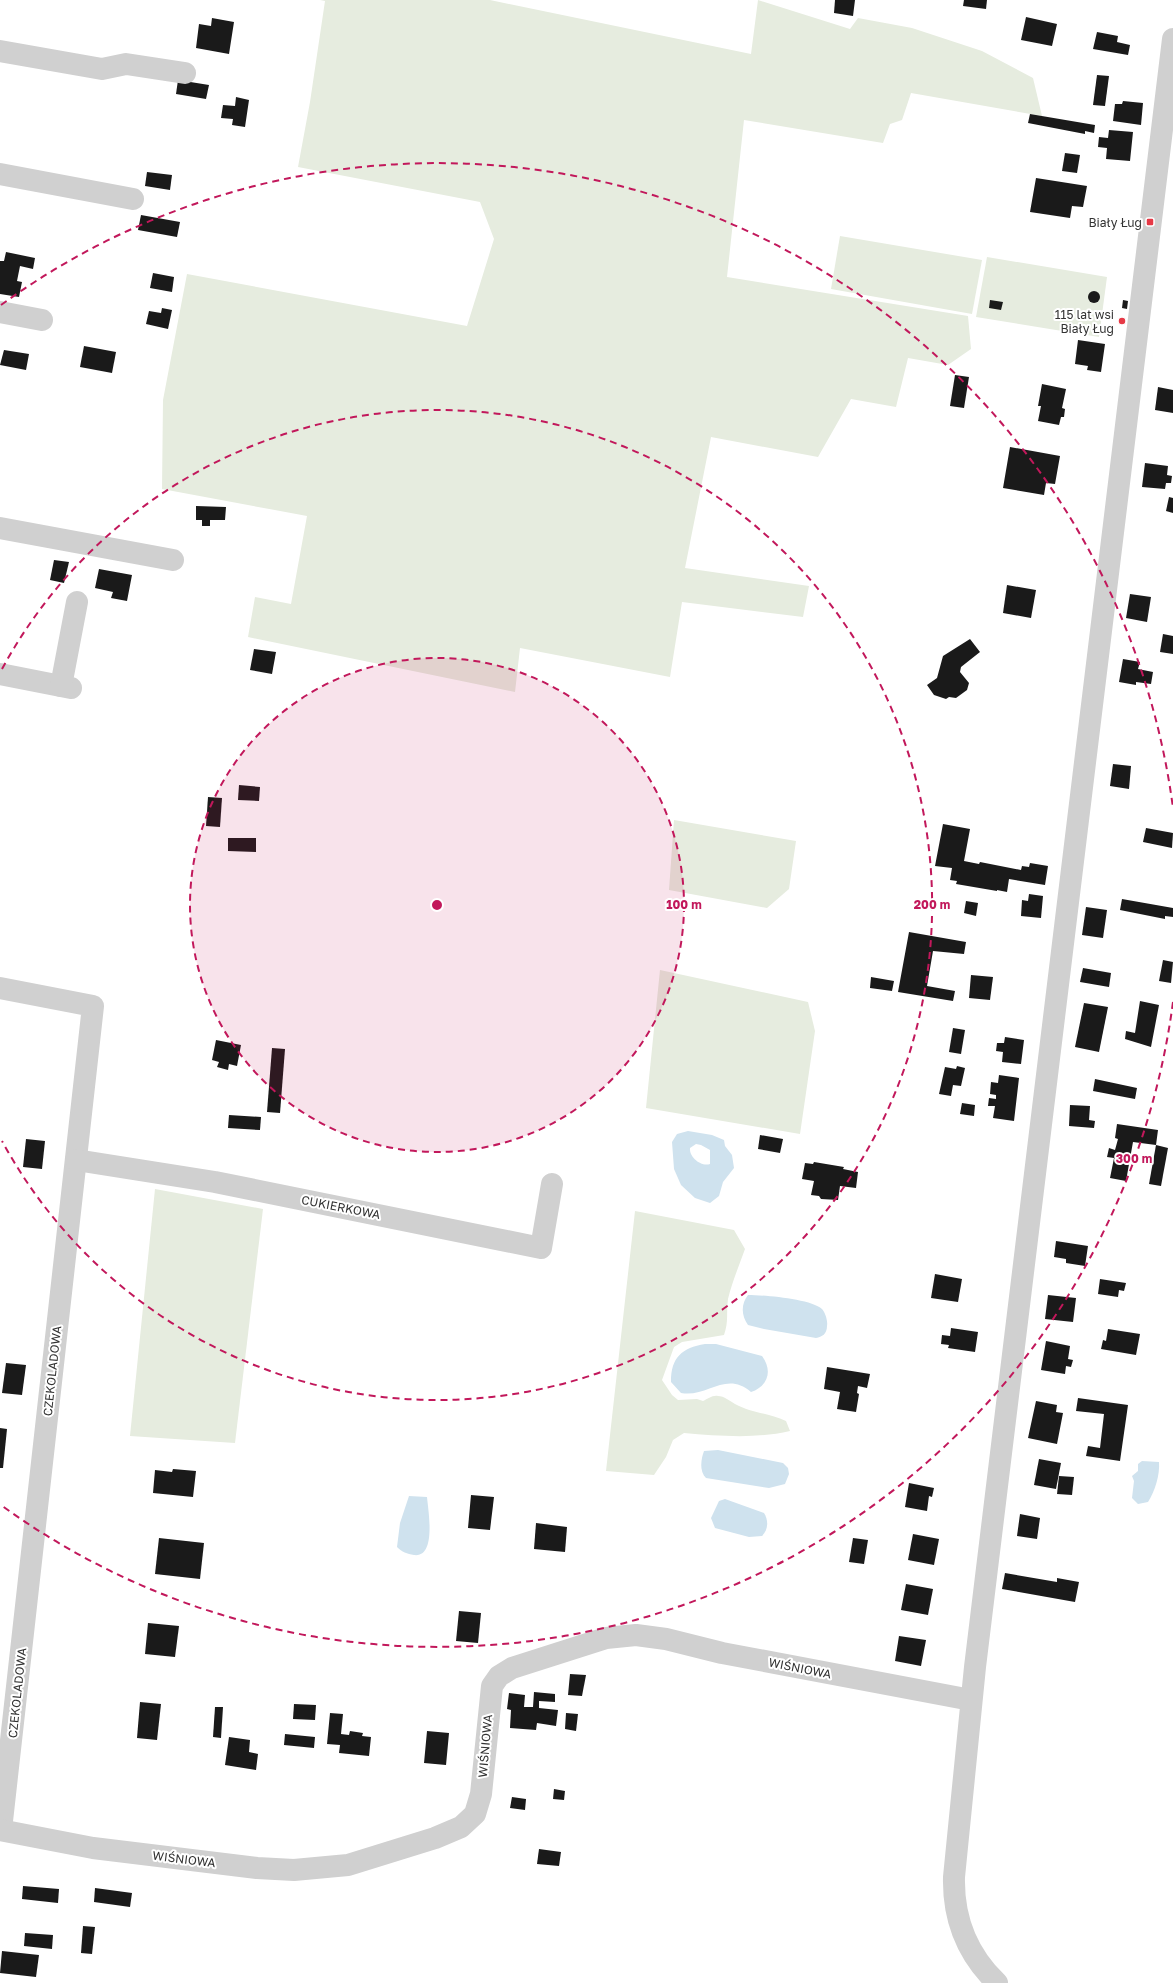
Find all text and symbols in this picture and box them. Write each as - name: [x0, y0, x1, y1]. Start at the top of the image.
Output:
- place label: Biały Ług: [1088, 215, 1142, 230]
- marker: Biały Ług: [1145, 217, 1155, 227]
- place label: 115 lat wsi Biały Ług: [1055, 307, 1114, 336]
- marker: 115 lat wsi Biały Ług: [1117, 316, 1127, 326]
- text: 100 m: [666, 897, 702, 912]
- text: 200 m: [914, 897, 950, 912]
- centre of rings: [430, 898, 444, 912]
- text: 300 m: [1116, 1151, 1152, 1166]
- street label: CUKIERKOWA: [300, 1192, 382, 1222]
- street label: CZEKOLADOWA: [40, 1325, 64, 1417]
- street label: CZEKOLADOWA: [5, 1647, 29, 1739]
- street label: WIŚNIOWA: [767, 1655, 833, 1681]
- street label: WIŚNIOWA: [475, 1714, 495, 1778]
- street label: WIŚNIOWA: [152, 1848, 216, 1870]

